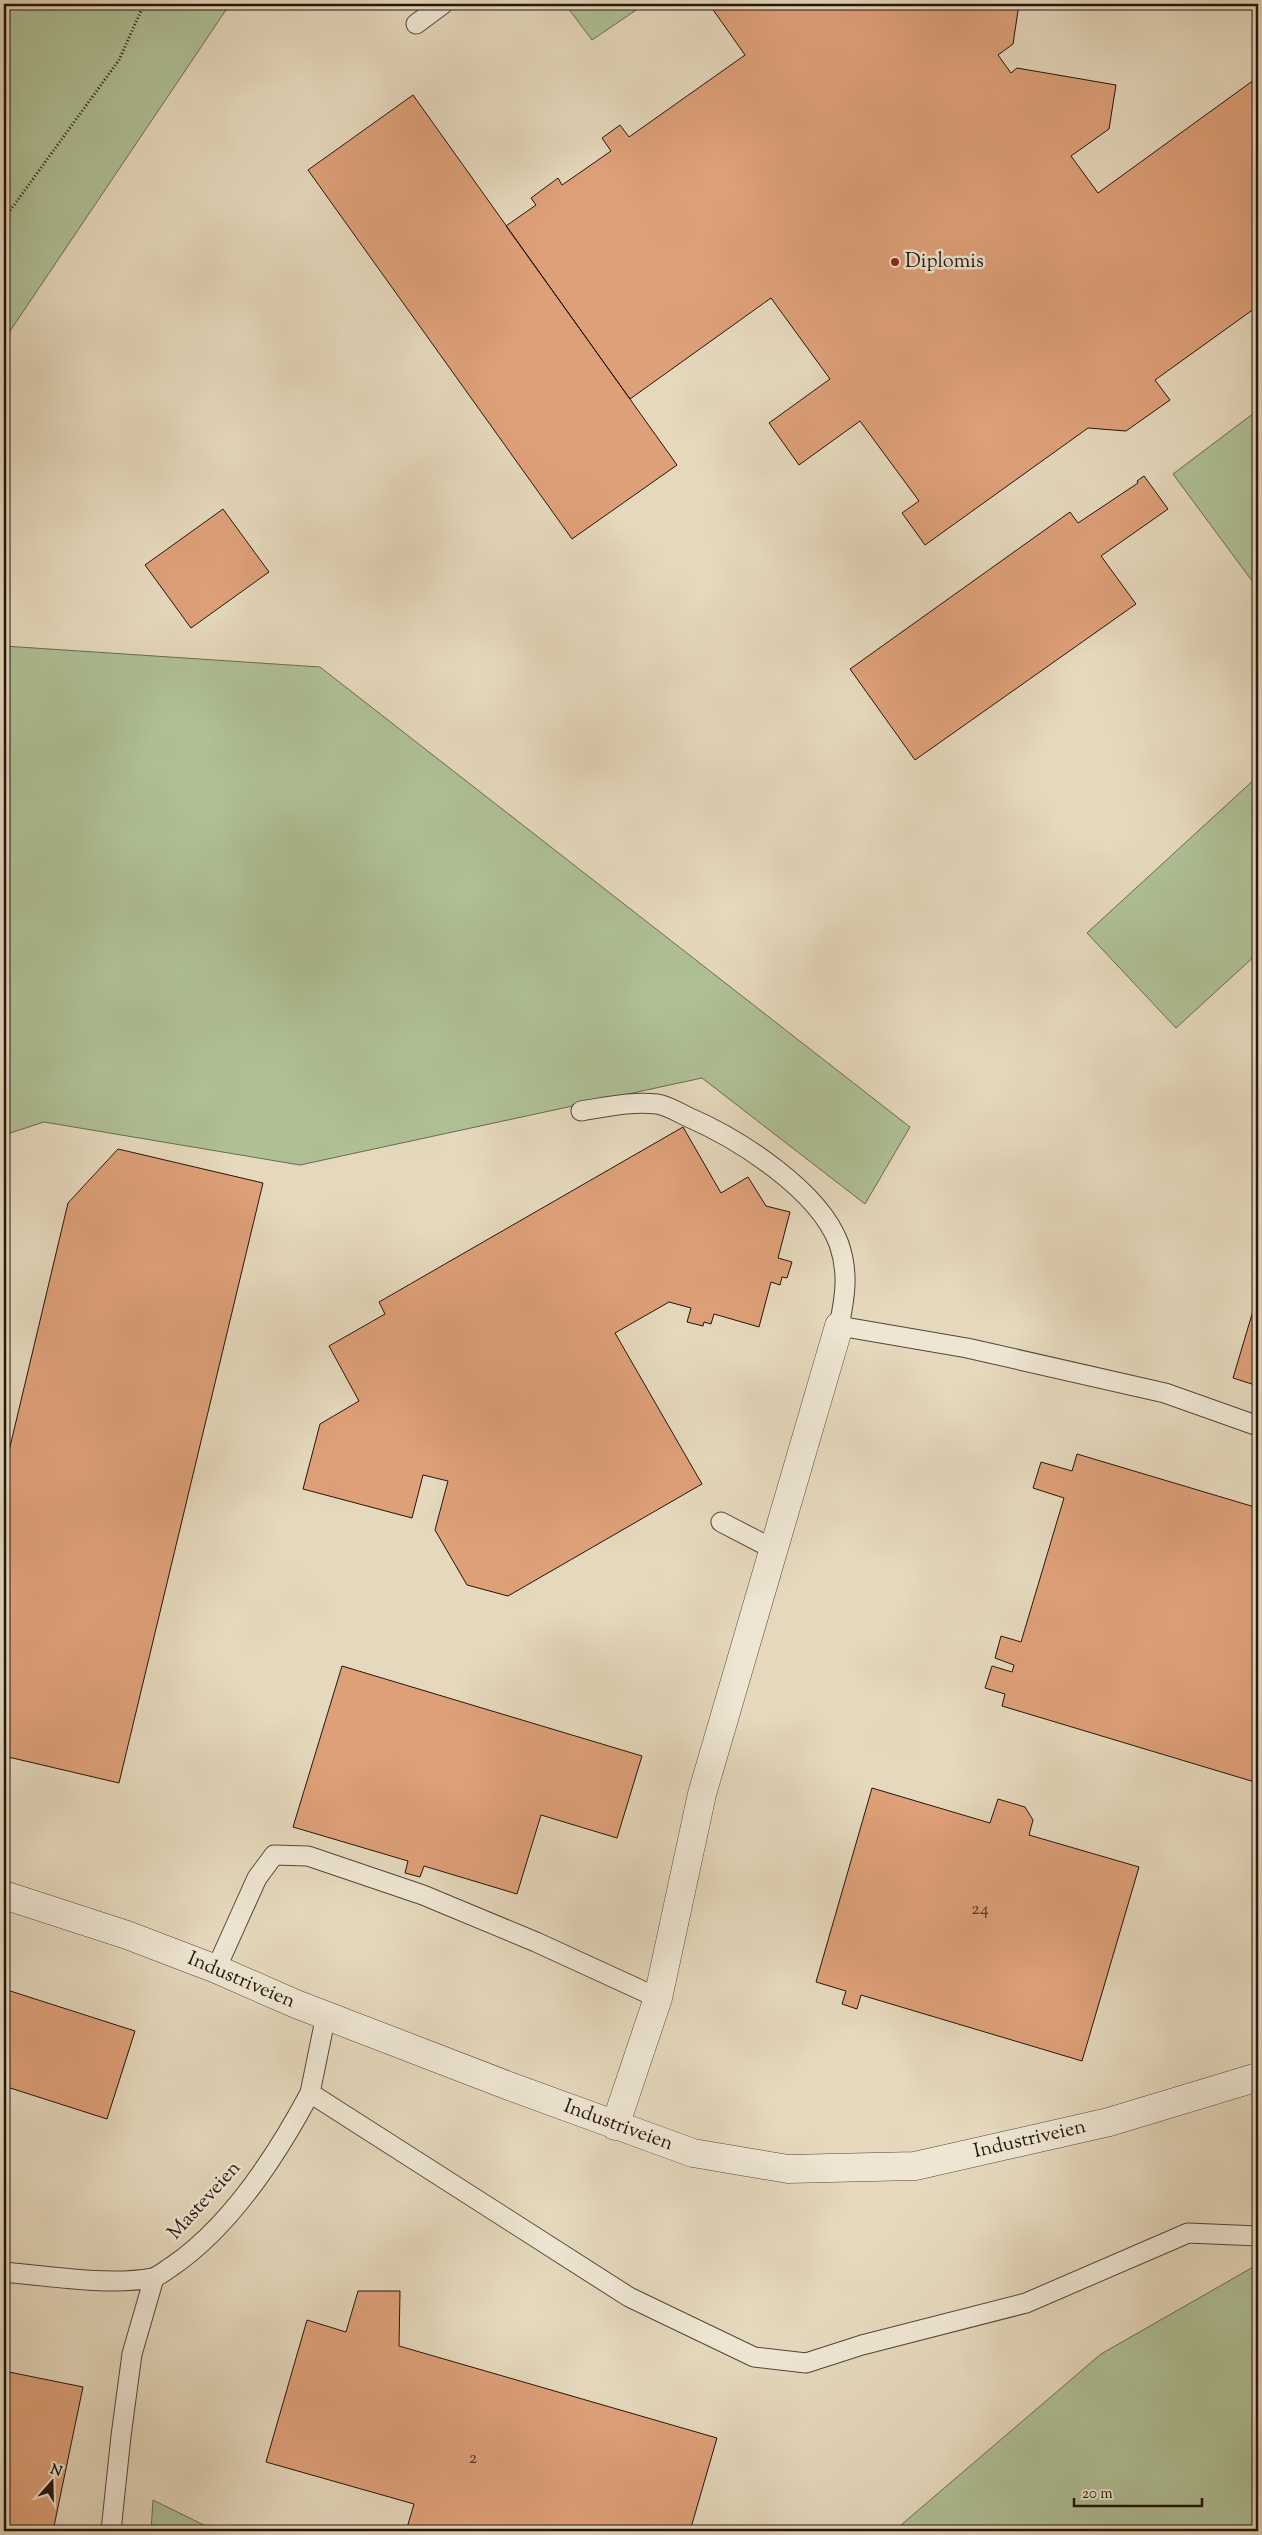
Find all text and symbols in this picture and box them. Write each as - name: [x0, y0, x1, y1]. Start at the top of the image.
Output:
- place label: Diplomis: [905, 248, 984, 277]
- marker: Diplomis: [889, 256, 901, 268]
- house number: 24: [971, 1897, 989, 1923]
- street label: Industriveien: [183, 1945, 300, 2017]
- street label: Industriveien: [559, 2093, 677, 2159]
- street label: Industriveien: [971, 2113, 1089, 2167]
- street label: Masteveien: [162, 2155, 248, 2247]
- house number: 2: [469, 2446, 478, 2472]
- north arrow: [28, 2458, 78, 2508]
- text: N: [47, 2460, 64, 2483]
- scale bar: [1074, 2475, 1202, 2507]
- text: 20 m: [1082, 2484, 1113, 2505]

